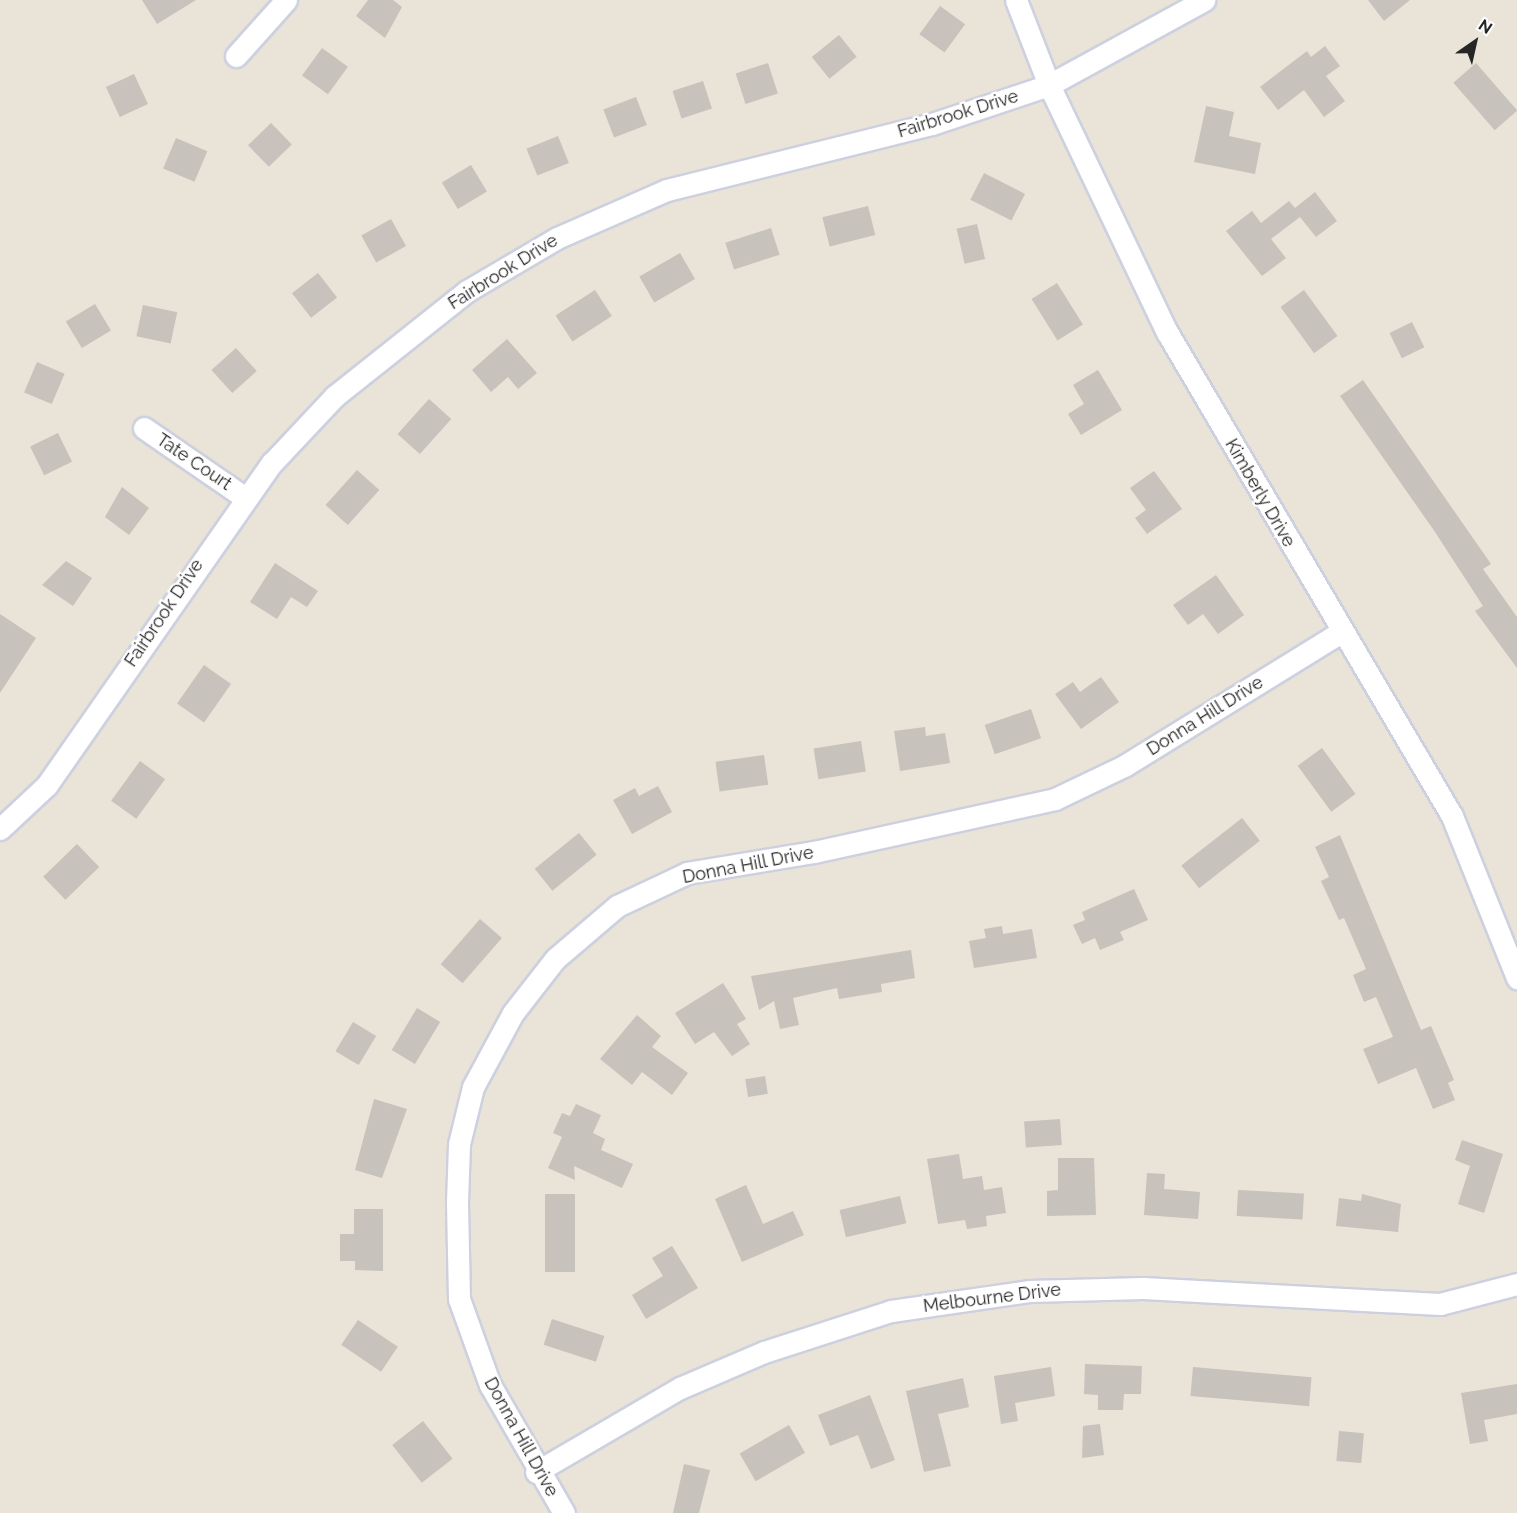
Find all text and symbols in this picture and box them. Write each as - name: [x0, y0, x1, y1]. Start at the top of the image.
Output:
- north arrow: [1445, 12, 1505, 72]
- text: N: [1475, 15, 1496, 38]
- street label: Fairbrook Drive: [895, 85, 1021, 143]
- street label: Fairbrook Drive: [444, 230, 562, 314]
- street label: Tate Court: [152, 429, 236, 495]
- street label: Kimberly Drive: [1220, 435, 1300, 551]
- street label: Fairbrook Drive: [120, 555, 208, 671]
- street label: Donna Hill Drive: [1143, 671, 1267, 761]
- street label: Donna Hill Drive: [680, 842, 816, 888]
- street label: Melbourne Drive: [922, 1279, 1062, 1317]
- street label: Donna Hill Drive: [479, 1373, 563, 1501]

